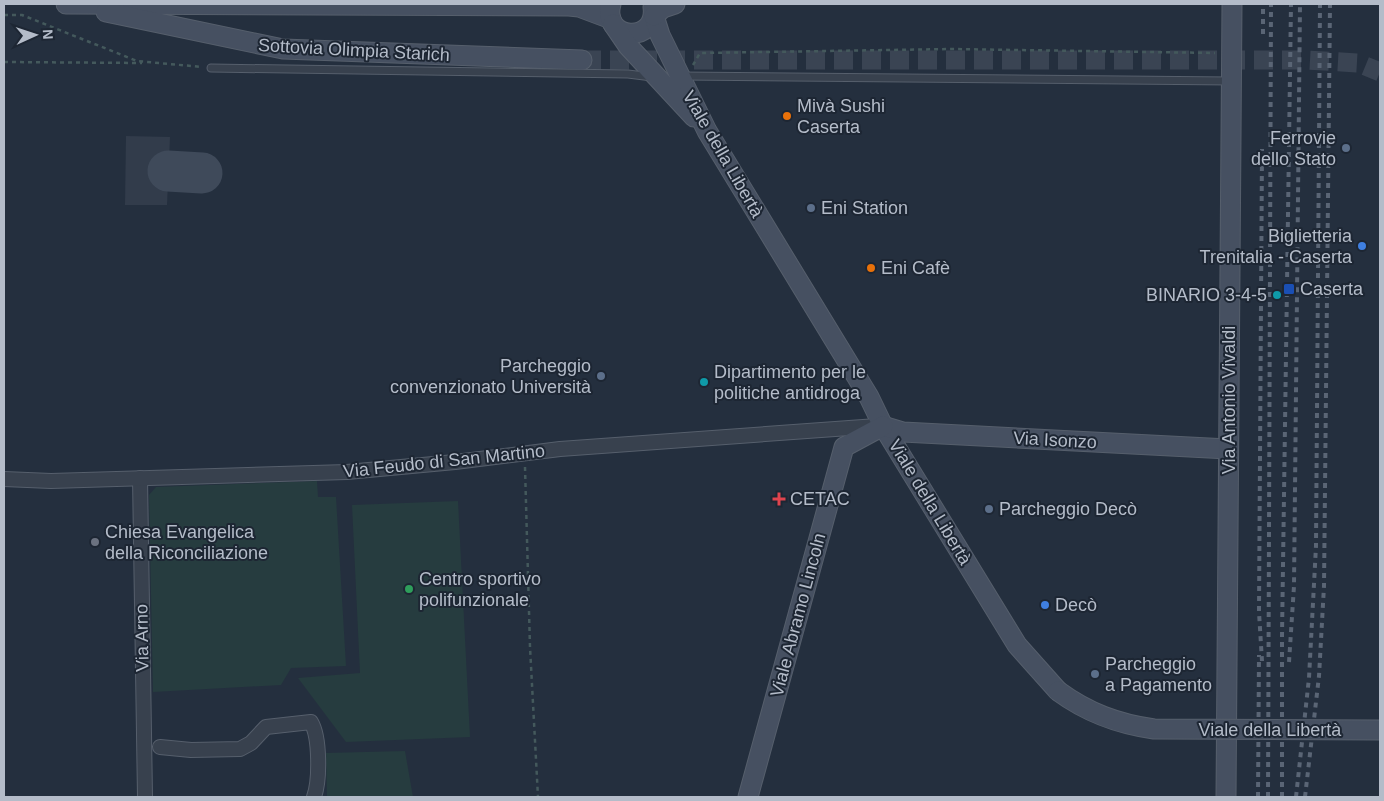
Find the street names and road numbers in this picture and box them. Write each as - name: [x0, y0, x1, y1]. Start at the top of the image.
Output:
- street label: Sottovia Olimpia Starich: [258, 35, 450, 65]
- street label: Viale della Libertà: [679, 87, 768, 222]
- street label: Via Antonio Vivaldi: [1219, 326, 1239, 474]
- street label: Via Isonzo: [1013, 428, 1097, 452]
- street label: Viale della Libertà: [885, 436, 976, 569]
- street label: Via Feudo di San Martino: [342, 440, 546, 482]
- street label: Viale Abramo Lincoln: [766, 531, 830, 699]
- street label: Via Arno: [131, 604, 153, 672]
- street label: Viale della Libertà: [1199, 720, 1342, 740]

